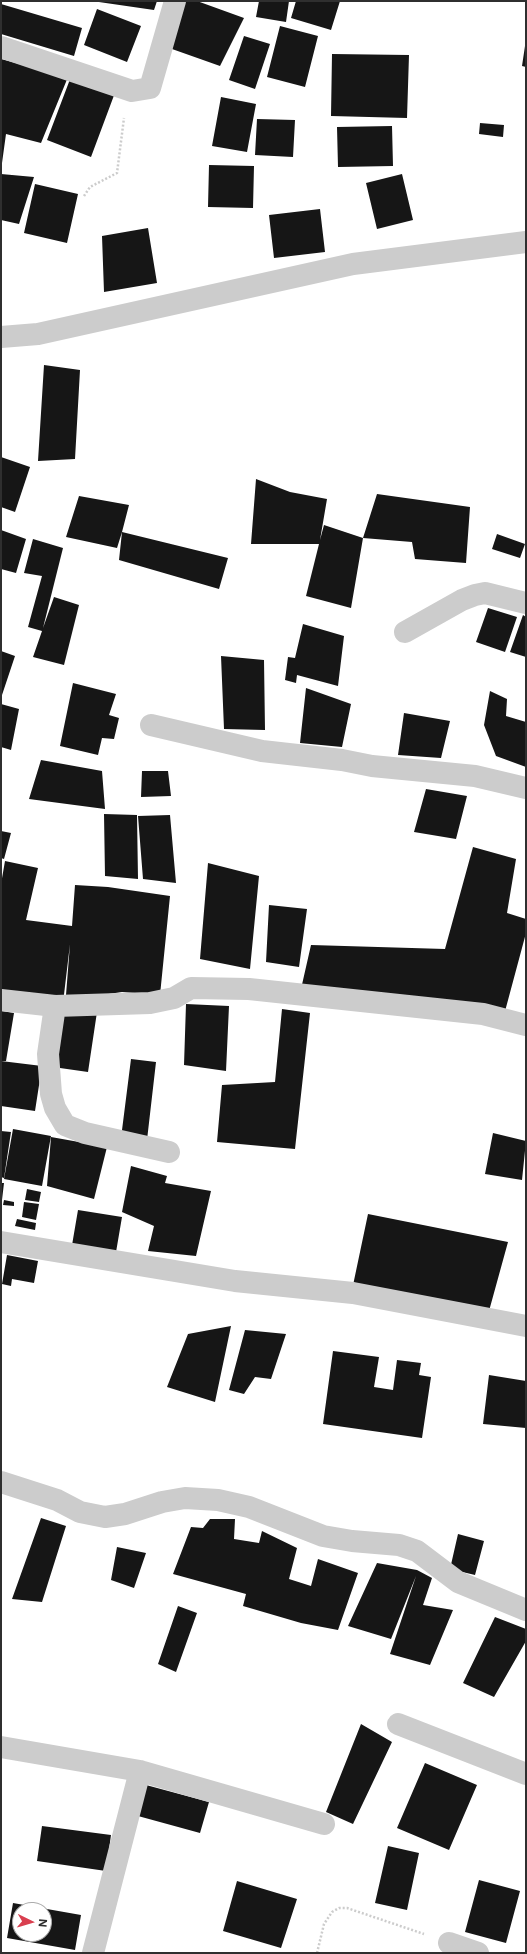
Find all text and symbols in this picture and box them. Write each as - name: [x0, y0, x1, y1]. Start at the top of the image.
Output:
- north arrow: [12, 1902, 52, 1942]
- text: N: [36, 1918, 50, 1928]

